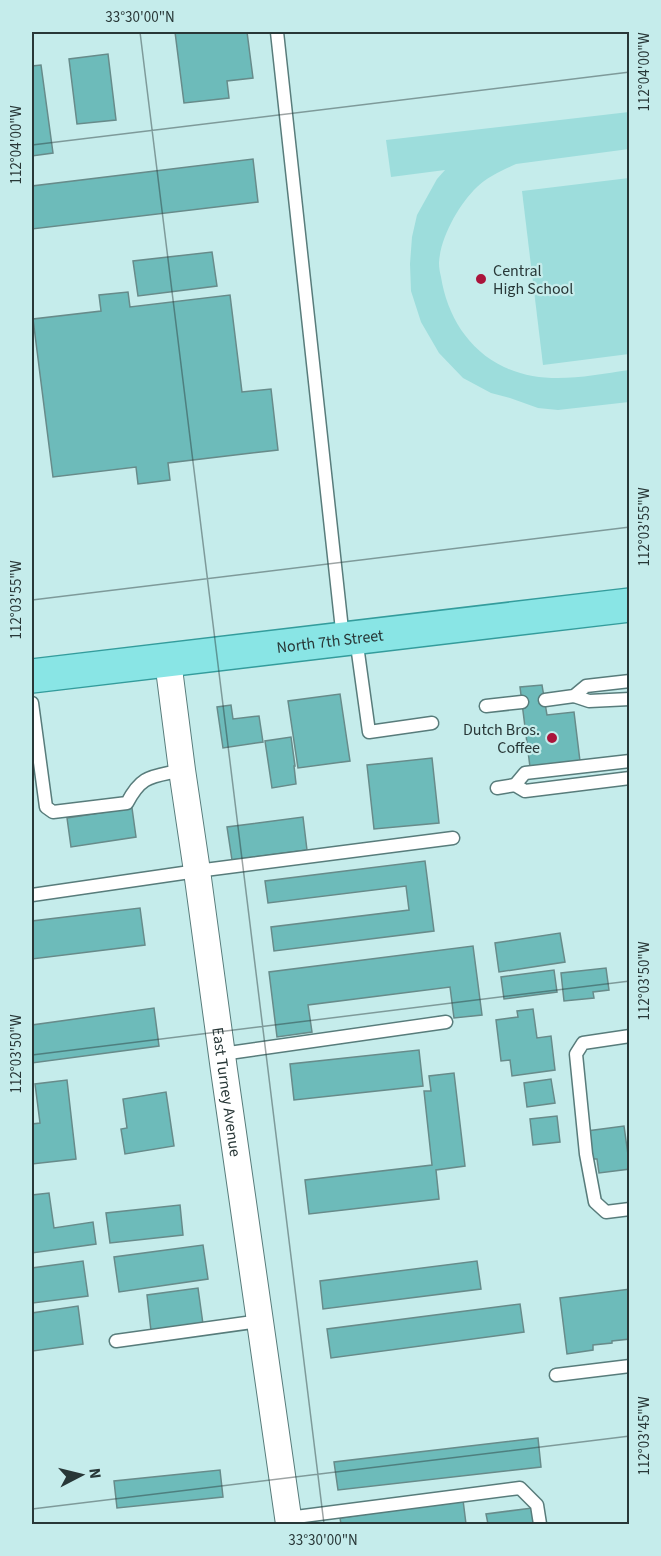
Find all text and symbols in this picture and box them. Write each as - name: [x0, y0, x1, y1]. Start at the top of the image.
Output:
- text: 33°30'00"N: [105, 7, 175, 28]
- text: 112°04'00"W: [634, 32, 655, 112]
- text: 112°04'00"W: [6, 105, 27, 185]
- place label: Central High School: [493, 260, 573, 300]
- marker: Central High School: [474, 272, 488, 286]
- text: 112°03'55"W: [634, 487, 655, 567]
- text: 112°03'55"W: [6, 560, 27, 640]
- street label: North 7th Street: [275, 624, 385, 659]
- place label: Dutch Bros. Coffee: [463, 719, 540, 759]
- marker: Dutch Bros. Coffee: [545, 731, 559, 745]
- text: 112°03'50"W: [634, 941, 655, 1021]
- text: 112°03'50"W: [6, 1014, 27, 1094]
- street label: East Turney Avenue: [206, 1026, 246, 1158]
- text: 112°03'45"W: [634, 1396, 655, 1476]
- north arrow: [51, 1445, 111, 1505]
- text: N: [83, 1467, 106, 1480]
- text: 33°30'00"N: [288, 1530, 358, 1551]

